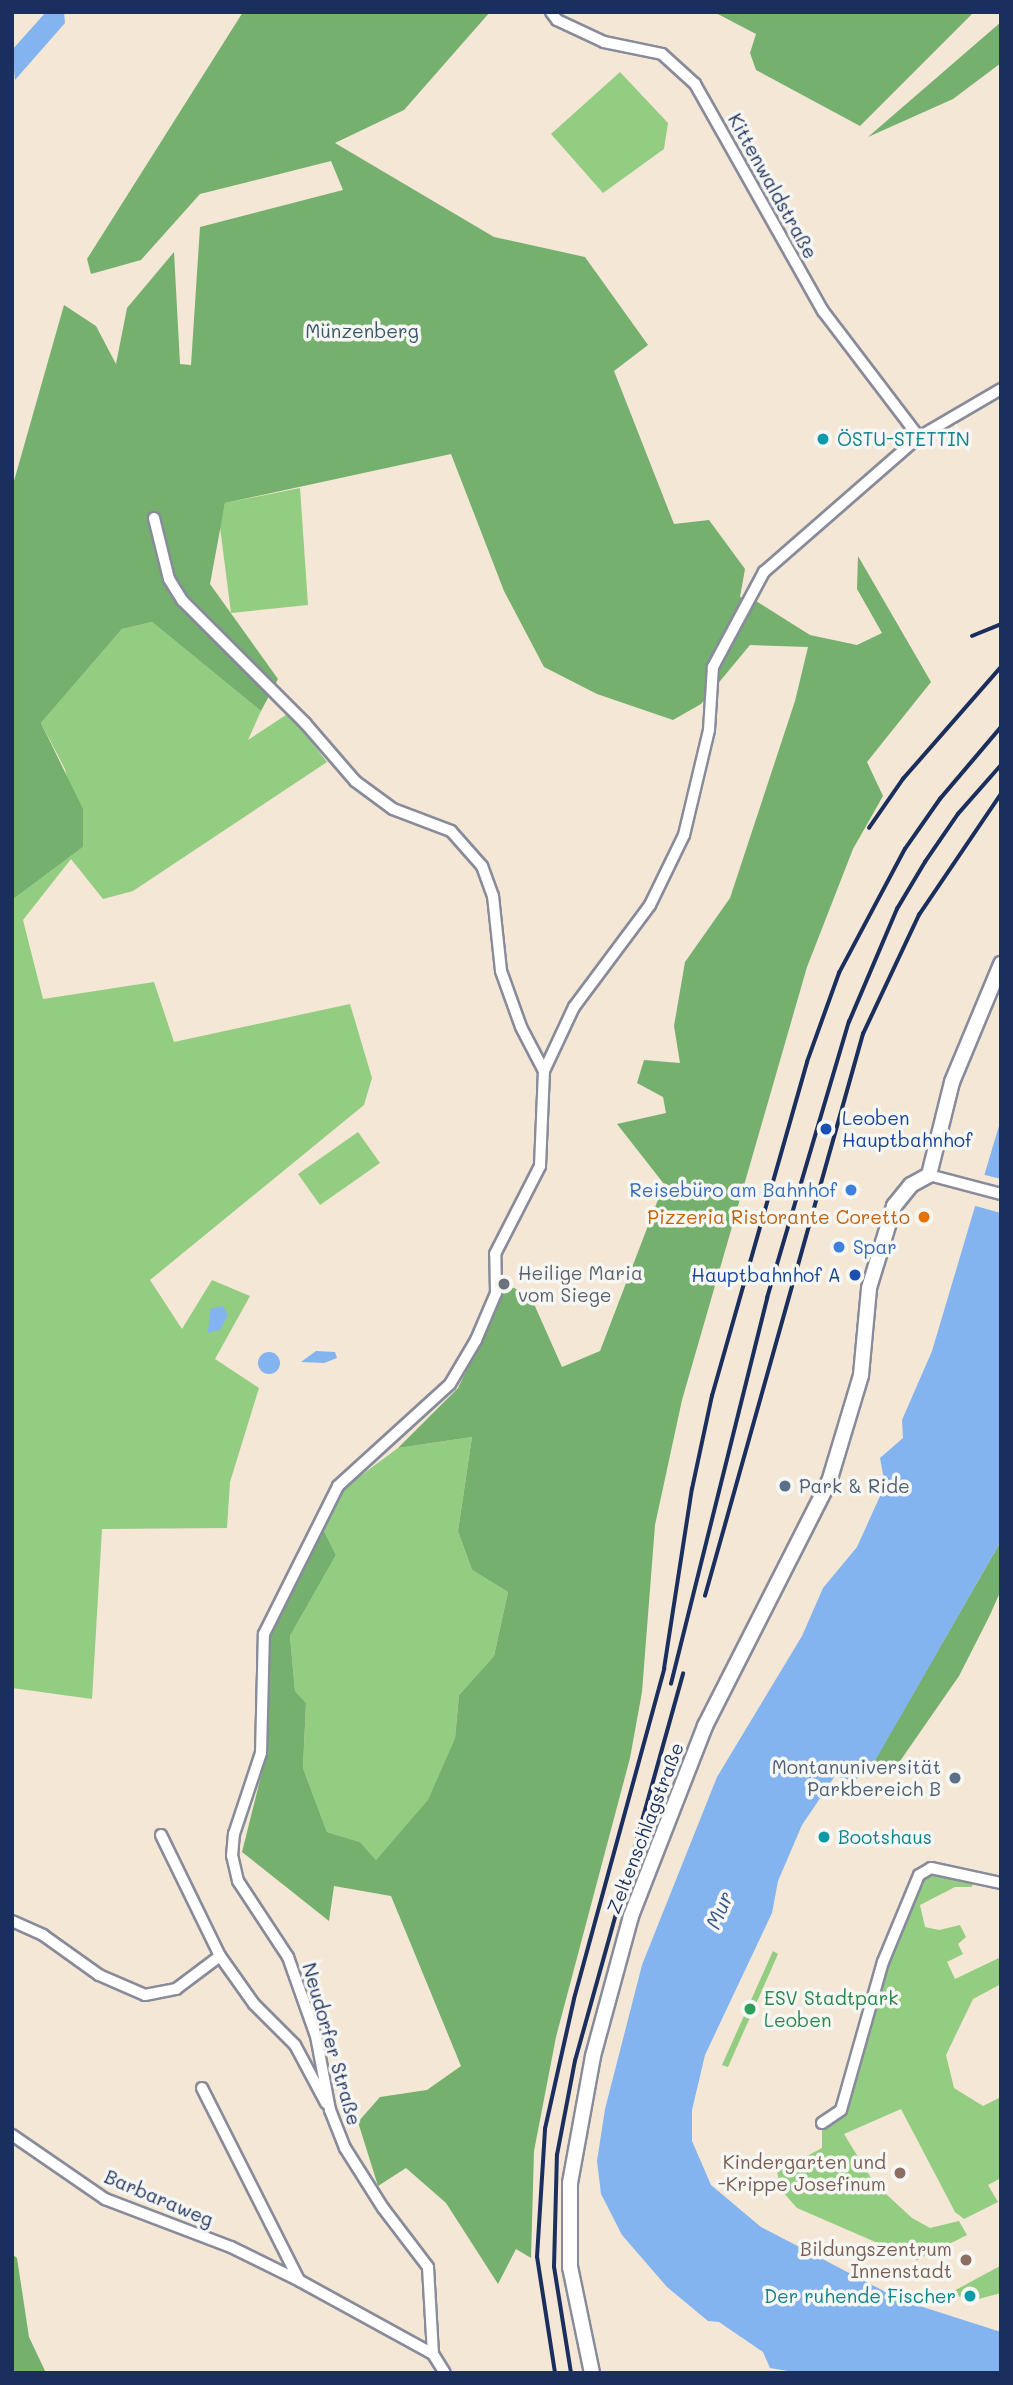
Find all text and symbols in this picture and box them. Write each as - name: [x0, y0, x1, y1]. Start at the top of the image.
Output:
- street label: Kittenwaldstraße: [724, 109, 822, 263]
- park label: Münzenberg: [305, 320, 419, 342]
- place label: ÖSTU-STETTIN: [837, 428, 970, 450]
- marker: ÖSTU-STETTIN: [815, 431, 831, 447]
- place label: Leoben Hauptbahnhof: [842, 1107, 972, 1151]
- marker: Leoben Hauptbahnhof: [816, 1119, 836, 1139]
- place label: Reisebüro am Bahnhof: [630, 1179, 837, 1201]
- marker: Reisebüro am Bahnhof: [843, 1182, 859, 1198]
- place label: Pizzeria Ristorante Coretto: [647, 1206, 910, 1228]
- marker: Pizzeria Ristorante Coretto: [916, 1209, 932, 1225]
- place label: Spar: [853, 1236, 897, 1258]
- marker: Spar: [831, 1239, 847, 1255]
- place label: Heilige Maria vom Siege: [518, 1262, 643, 1306]
- place label: Hauptbahnhof A: [691, 1264, 841, 1286]
- marker: Hauptbahnhof A: [847, 1267, 863, 1283]
- marker: Heilige Maria vom Siege: [496, 1276, 512, 1292]
- place label: Park & Ride: [799, 1475, 910, 1497]
- marker: Park & Ride: [777, 1478, 793, 1494]
- street label: Zeltenschlagstraße: [602, 1739, 688, 1917]
- place label: Montanuniversität Parkbereich B: [772, 1756, 941, 1800]
- marker: Montanuniversität Parkbereich B: [947, 1770, 963, 1786]
- place label: Bootshaus: [838, 1826, 932, 1848]
- marker: Bootshaus: [816, 1829, 832, 1845]
- water label: Mur: [700, 1887, 738, 1933]
- street label: Neudorfer Straße: [298, 1960, 366, 2128]
- place label: ESV Stadtpark Leoben: [764, 1987, 898, 2031]
- marker: ESV Stadtpark Leoben: [742, 2001, 758, 2017]
- place label: Kindergarten und -Krippe Josefinum: [718, 2151, 886, 2195]
- street label: Barbaraweg: [101, 2165, 217, 2231]
- marker: Kindergarten und -Krippe Josefinum: [892, 2165, 908, 2181]
- place label: Bildungszentrum Innenstadt: [800, 2238, 952, 2282]
- marker: Bildungszentrum Innenstadt: [958, 2252, 974, 2268]
- place label: Der ruhende Fischer: [764, 2285, 956, 2307]
- marker: Der ruhende Fischer: [962, 2288, 978, 2304]

